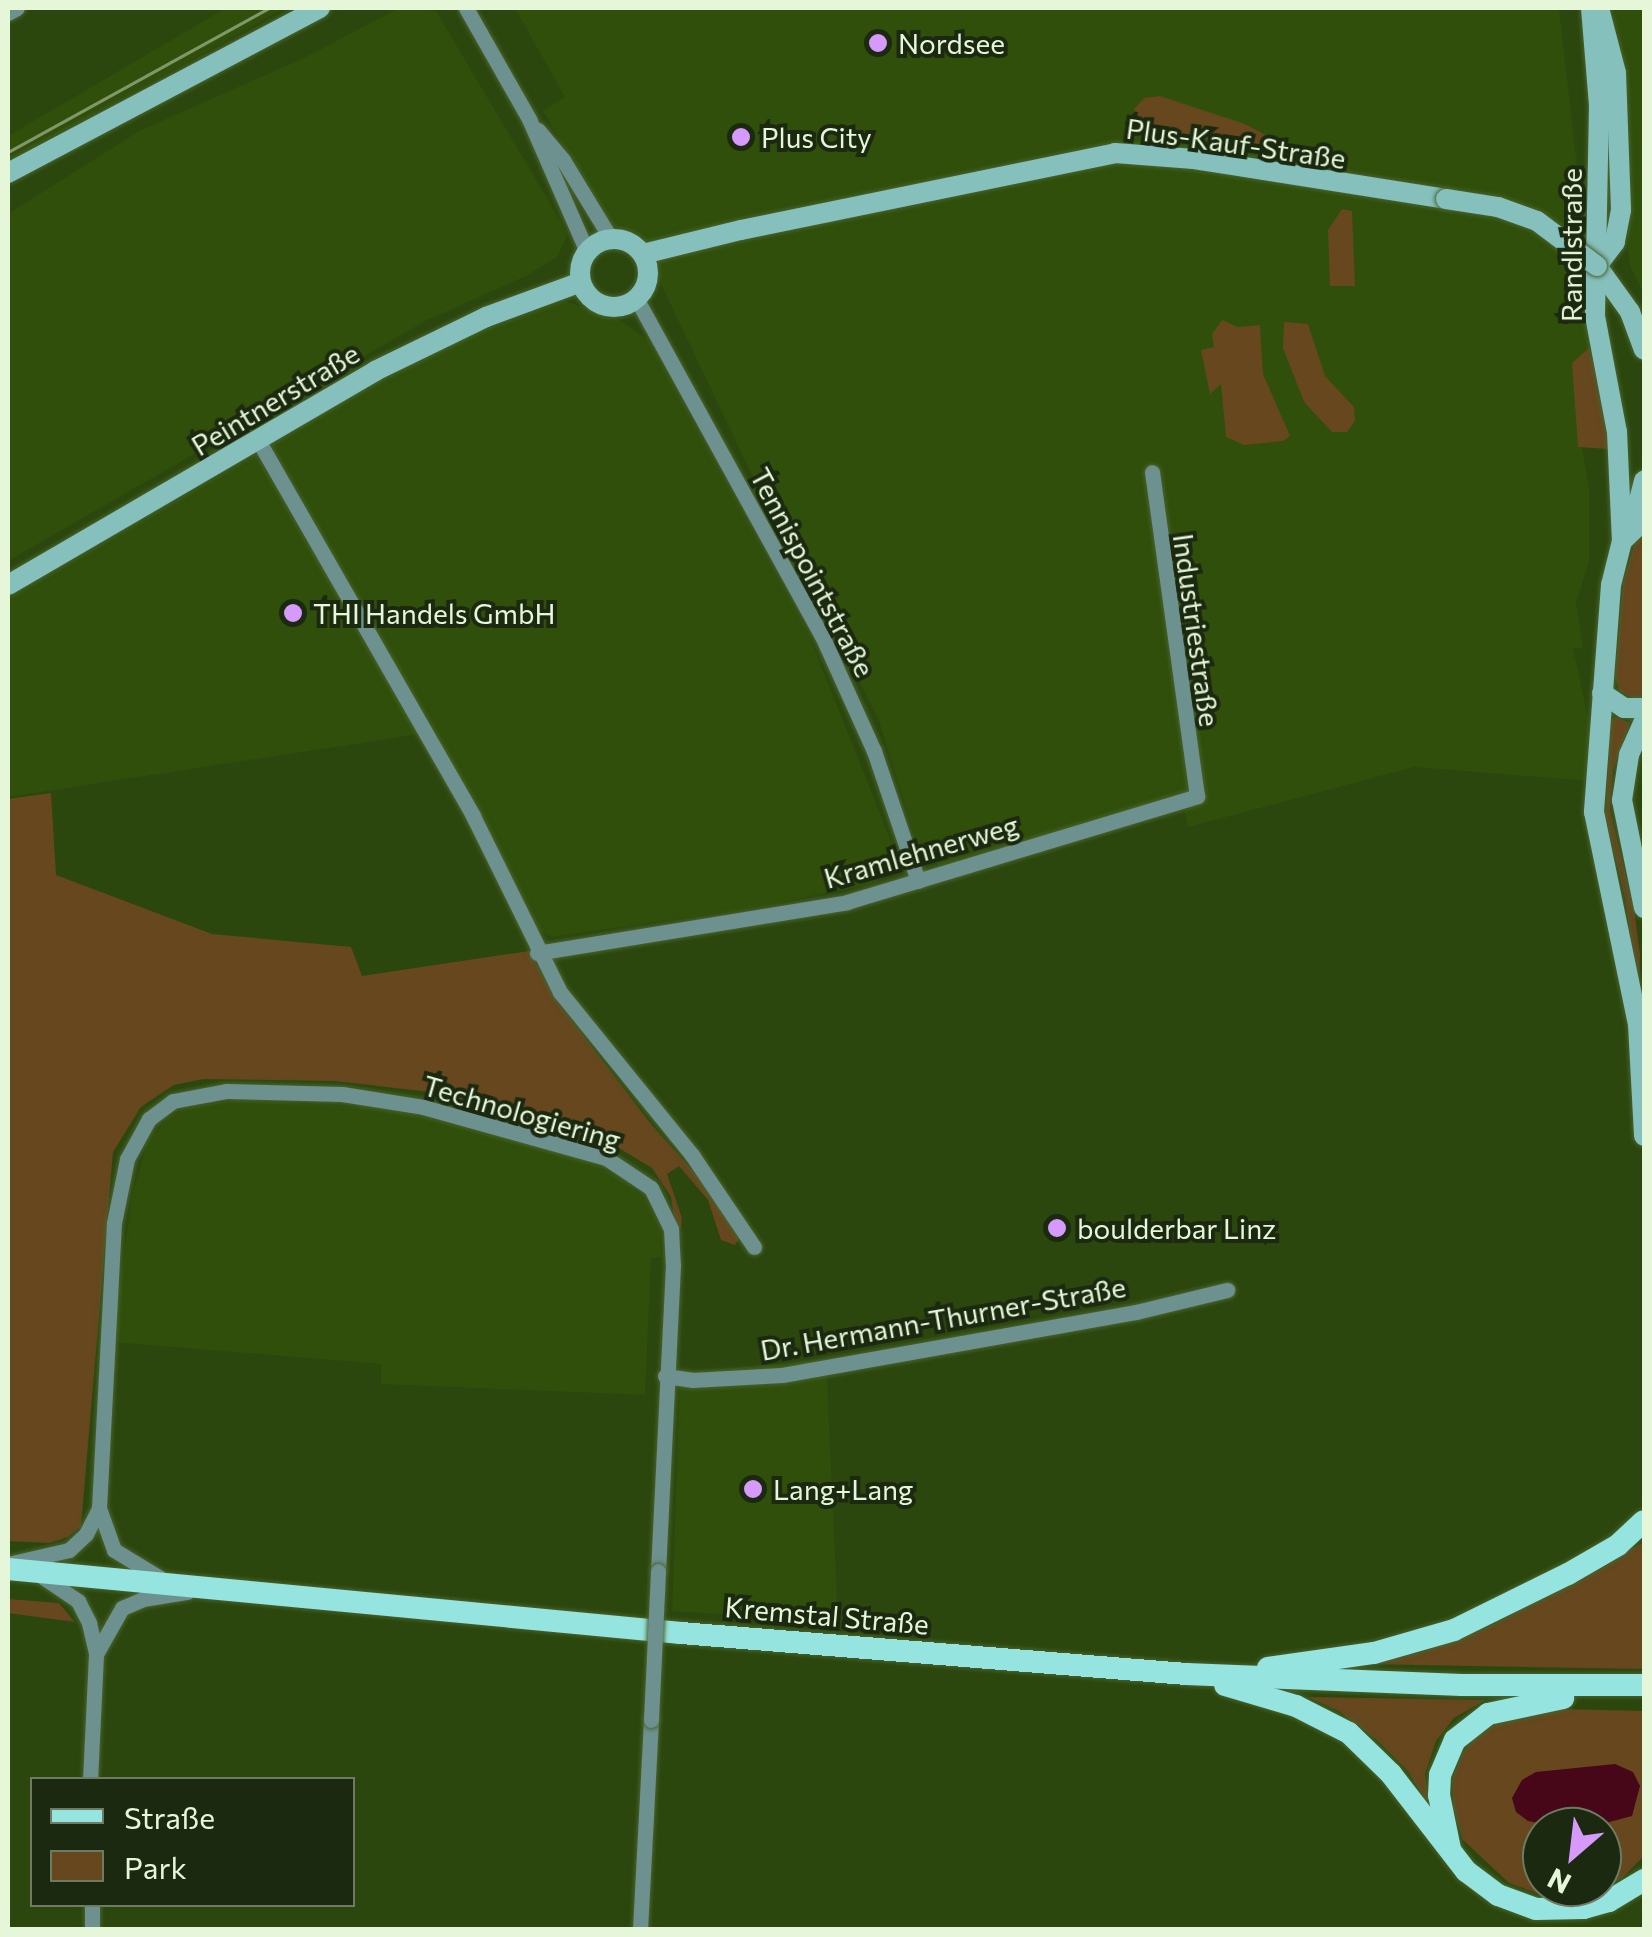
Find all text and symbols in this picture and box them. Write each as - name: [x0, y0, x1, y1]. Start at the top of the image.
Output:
- place label: Nordsee: [898, 26, 1005, 60]
- marker: Nordsee: [867, 32, 889, 54]
- street label: Plus-Kauf-Straße: [1124, 111, 1348, 175]
- place label: Plus City: [761, 120, 872, 154]
- marker: Plus City: [730, 126, 752, 148]
- street label: Randlstraße: [1554, 168, 1588, 322]
- street label: Peintnerstraße: [185, 336, 365, 462]
- street label: Tennispointstraße: [744, 462, 882, 682]
- street label: Industriestraße: [1167, 531, 1227, 729]
- place label: THI Handels GmbH: [313, 596, 555, 630]
- marker: THI Handels GmbH: [282, 602, 304, 624]
- street label: Kramlehnerweg: [820, 807, 1022, 895]
- street label: Technologiering: [419, 1068, 625, 1156]
- place label: boulderbar Linz: [1077, 1211, 1276, 1245]
- marker: boulderbar Linz: [1046, 1217, 1068, 1239]
- street label: Dr. Hermann-Thurner-Straße: [758, 1269, 1128, 1367]
- place label: Lang+Lang: [773, 1472, 913, 1506]
- marker: Lang+Lang: [742, 1478, 764, 1500]
- street label: Kremstal Straße: [723, 1589, 931, 1641]
- legend: [30, 1777, 355, 1907]
- text: Straße: [124, 1798, 215, 1835]
- north arrow: [1522, 1807, 1622, 1907]
- text: Park: [124, 1848, 187, 1885]
- text: N: [1542, 1862, 1576, 1902]

